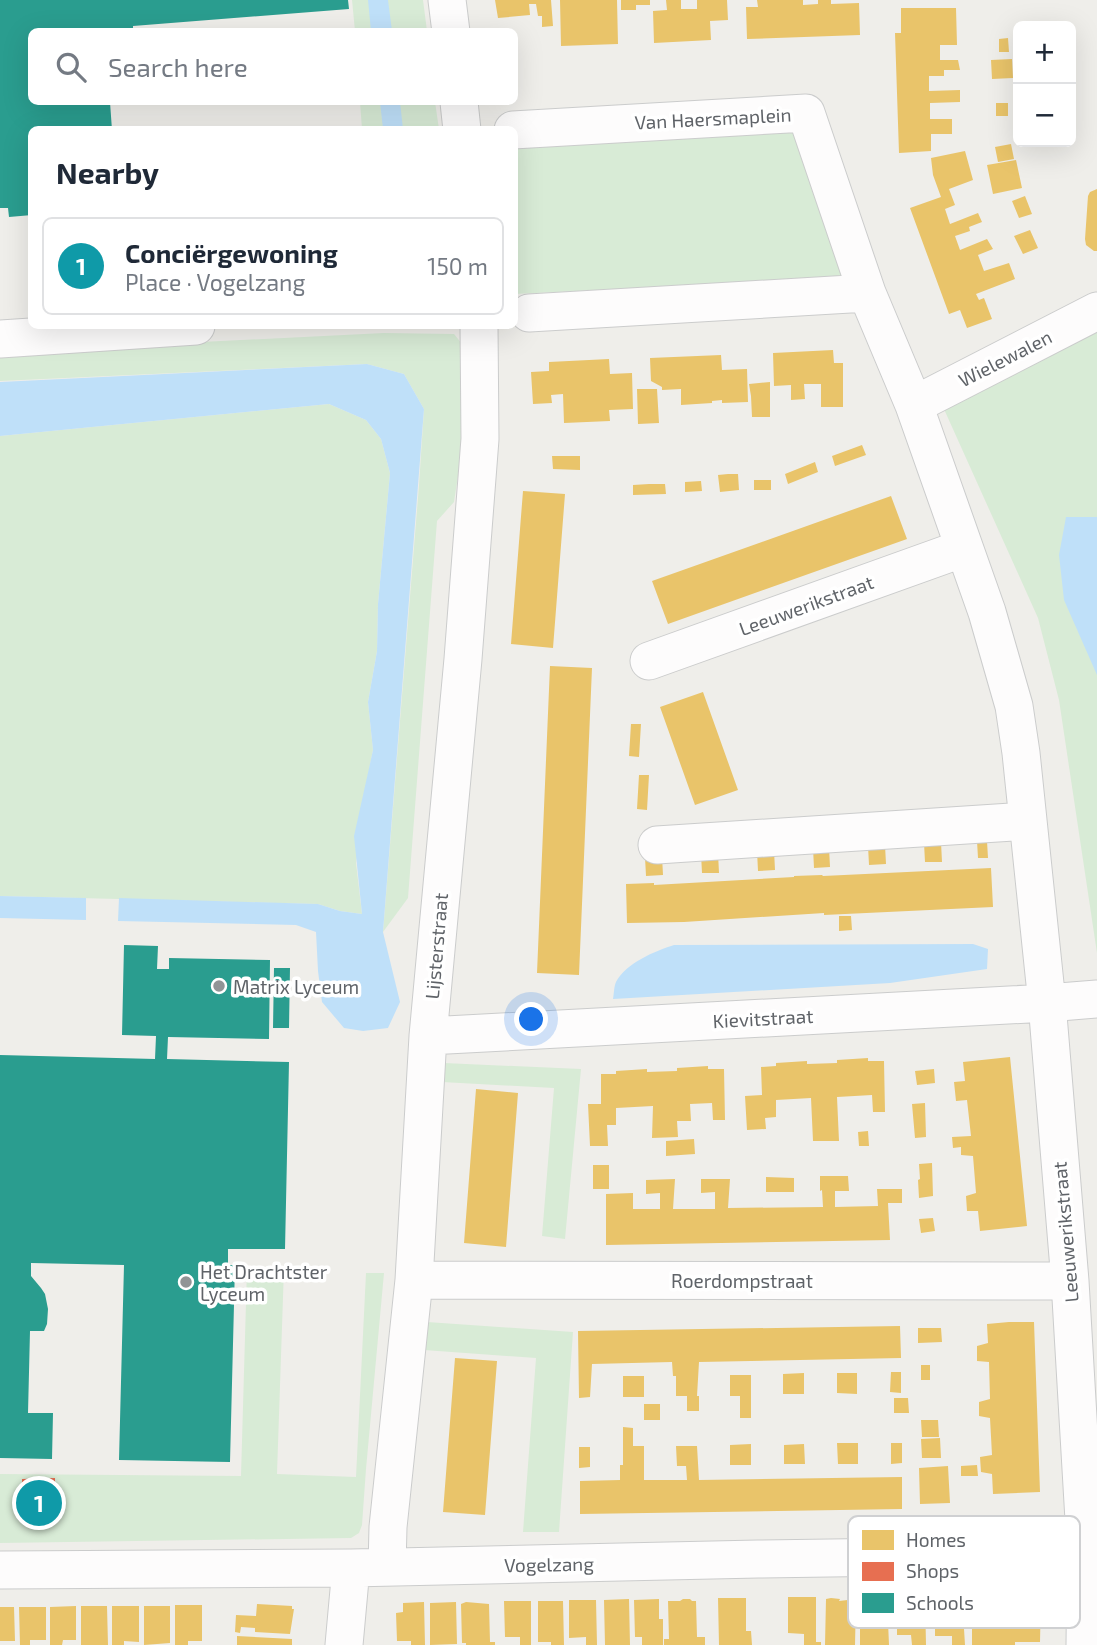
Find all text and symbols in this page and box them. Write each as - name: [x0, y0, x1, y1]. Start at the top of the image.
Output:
- map controls: [1013, 21, 1076, 147]
- button: +: [1013, 21, 1076, 84]
- search box: [28, 28, 518, 105]
- icon: search: [52, 48, 90, 86]
- text: Search here: [108, 51, 248, 82]
- button: −: [1013, 84, 1076, 147]
- street label: Van Haersmaplein: [634, 102, 792, 134]
- text: Nearby: [56, 154, 159, 190]
- text: Conciërgewoning: [125, 237, 338, 268]
- text: 1: [76, 252, 86, 280]
- text: 150 m: [427, 252, 488, 280]
- text: Place · Vogelzang: [125, 268, 305, 296]
- street label: Wielewalen: [954, 325, 1056, 391]
- street label: Leeuwerikstraat: [736, 570, 876, 640]
- street label: Lijsterstraat: [420, 892, 452, 1000]
- place label: Matrix Lyceum: [233, 975, 359, 998]
- marker: Matrix Lyceum: [211, 978, 227, 994]
- your location: [514, 1002, 548, 1036]
- street label: Kievitstraat: [712, 1004, 814, 1032]
- street label: Leeuwerikstraat: [1047, 1161, 1083, 1303]
- place label: Het Drachtster Lyceum: [200, 1260, 328, 1305]
- street label: Roerdompstraat: [671, 1269, 813, 1292]
- marker: Het Drachtster Lyceum: [178, 1274, 194, 1290]
- pin: 1: [16, 1477, 62, 1529]
- legend: [848, 1516, 1080, 1628]
- text: Homes: [906, 1528, 966, 1551]
- street label: Vogelzang: [504, 1552, 594, 1576]
- text: Shops: [906, 1559, 959, 1582]
- text: Schools: [906, 1591, 974, 1614]

